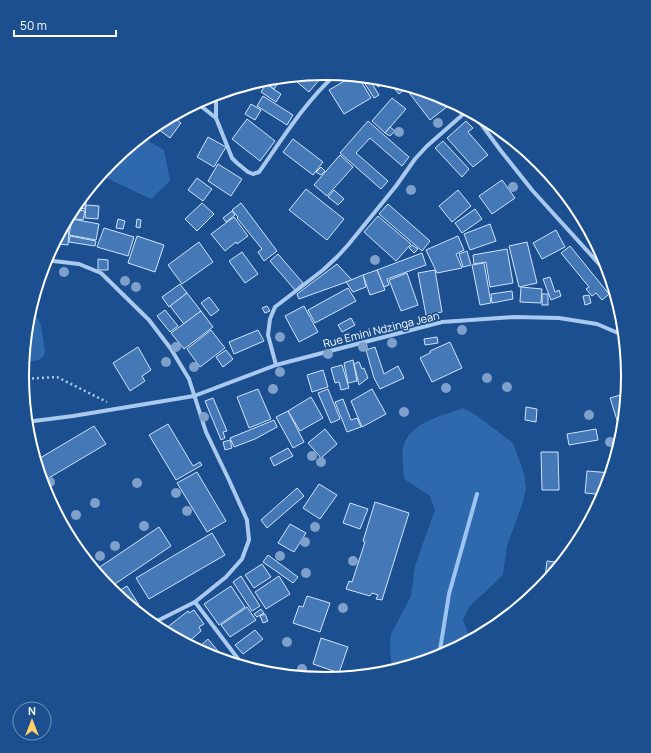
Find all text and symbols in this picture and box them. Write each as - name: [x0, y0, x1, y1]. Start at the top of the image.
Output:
- scale bar: [14, 12, 116, 38]
- text: 50 m: [20, 17, 47, 34]
- street label: Rue Emini Ndzinga Jean: [321, 307, 441, 351]
- north arrow: [12, 701, 52, 741]
- text: N: [28, 703, 36, 718]

